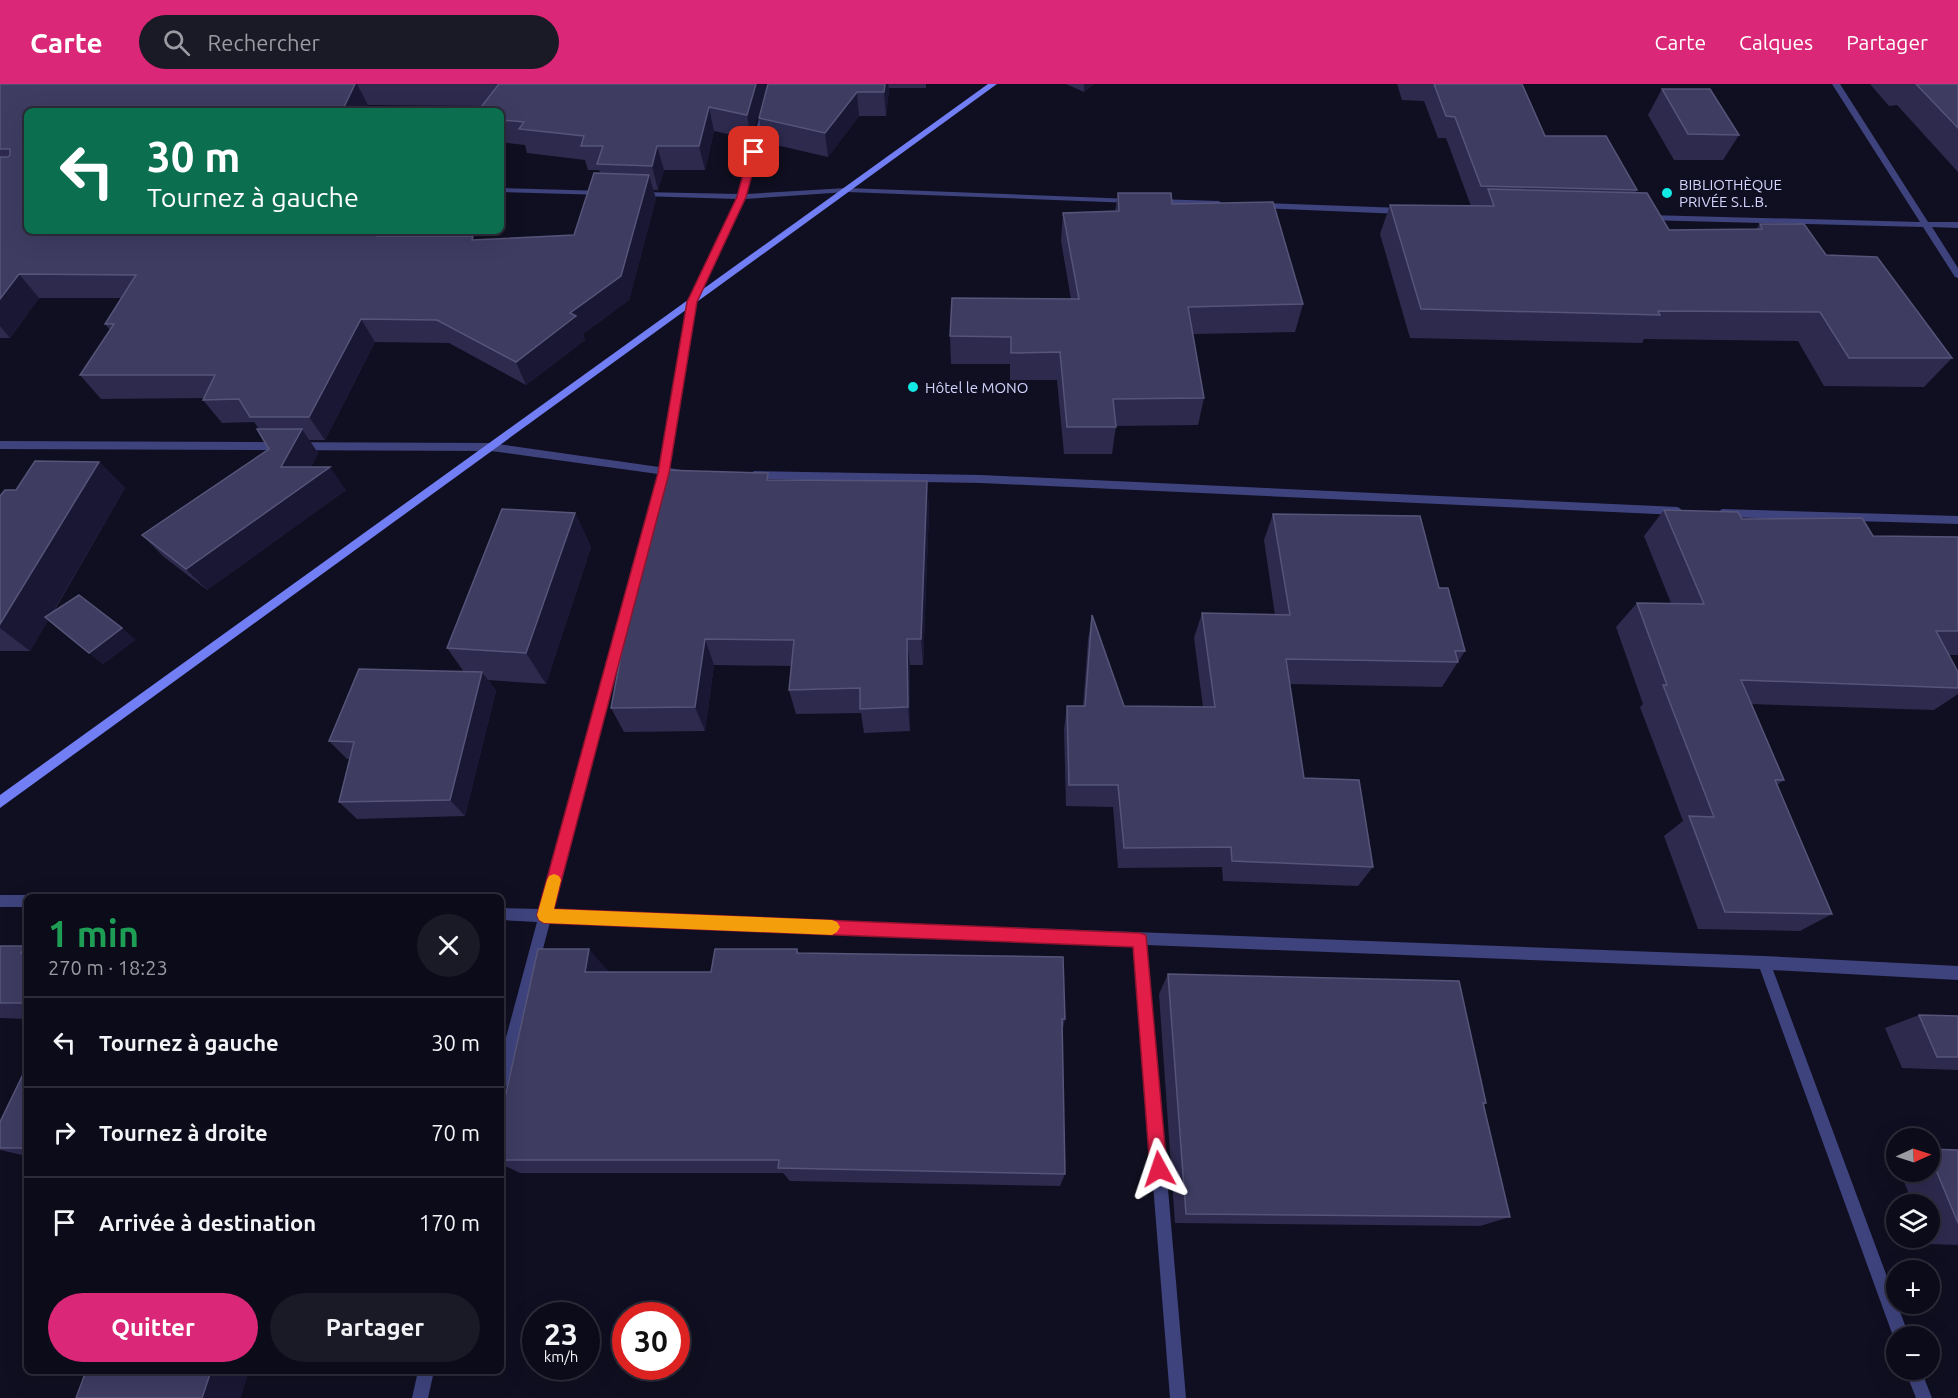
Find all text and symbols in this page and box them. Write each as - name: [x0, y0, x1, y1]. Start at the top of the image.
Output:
- search box: [139, 15, 559, 69]
- icon: search: [160, 26, 193, 59]
- text: Carte: [30, 27, 103, 58]
- text: Rechercher: [208, 30, 320, 55]
- text: Carte: [1655, 30, 1706, 54]
- text: Calques: [1739, 30, 1813, 54]
- text: Partager: [1846, 30, 1928, 54]
- pin: [728, 126, 779, 177]
- icon: left: [48, 132, 126, 210]
- text: 30 m: [147, 133, 241, 180]
- icon: arrive: [737, 135, 770, 168]
- place label: BIBLIOTHÈQUE PRIVÉE S.L.B.: [1679, 176, 1782, 210]
- text: Tournez à gauche: [147, 182, 359, 212]
- marker: BIBLIOTHÈQUE PRIVÉE S.L.B.: [1660, 186, 1674, 200]
- place label: Hôtel le MONO: [925, 379, 1028, 396]
- marker: Hôtel le MONO: [906, 380, 920, 394]
- text: 1 min: [48, 913, 139, 954]
- button: close: [417, 914, 480, 977]
- text: 270 m · 18:23: [48, 956, 168, 979]
- icon: left: [48, 1026, 81, 1059]
- text: Tournez à gauche: [99, 1030, 279, 1055]
- text: 30 m: [431, 1030, 480, 1055]
- icon: right: [48, 1116, 81, 1149]
- text: Tournez à droite: [99, 1120, 268, 1145]
- text: 70 m: [431, 1120, 480, 1145]
- north arrow: [1886, 1128, 1940, 1182]
- map controls: [1886, 1128, 1940, 1380]
- position arrow: [1127, 1137, 1191, 1201]
- button: layers: [1886, 1194, 1940, 1248]
- icon: arrive: [48, 1206, 81, 1239]
- text: Arrivée à destination: [99, 1210, 316, 1235]
- text: 170 m: [419, 1210, 480, 1235]
- button: +: [1886, 1260, 1940, 1314]
- button: Quitter: [48, 1293, 258, 1362]
- button: Partager: [270, 1293, 480, 1362]
- speed limit sign: 30: [612, 1302, 690, 1380]
- text: 23: [544, 1317, 578, 1351]
- button: −: [1886, 1326, 1940, 1380]
- text: km/h: [544, 1348, 578, 1365]

